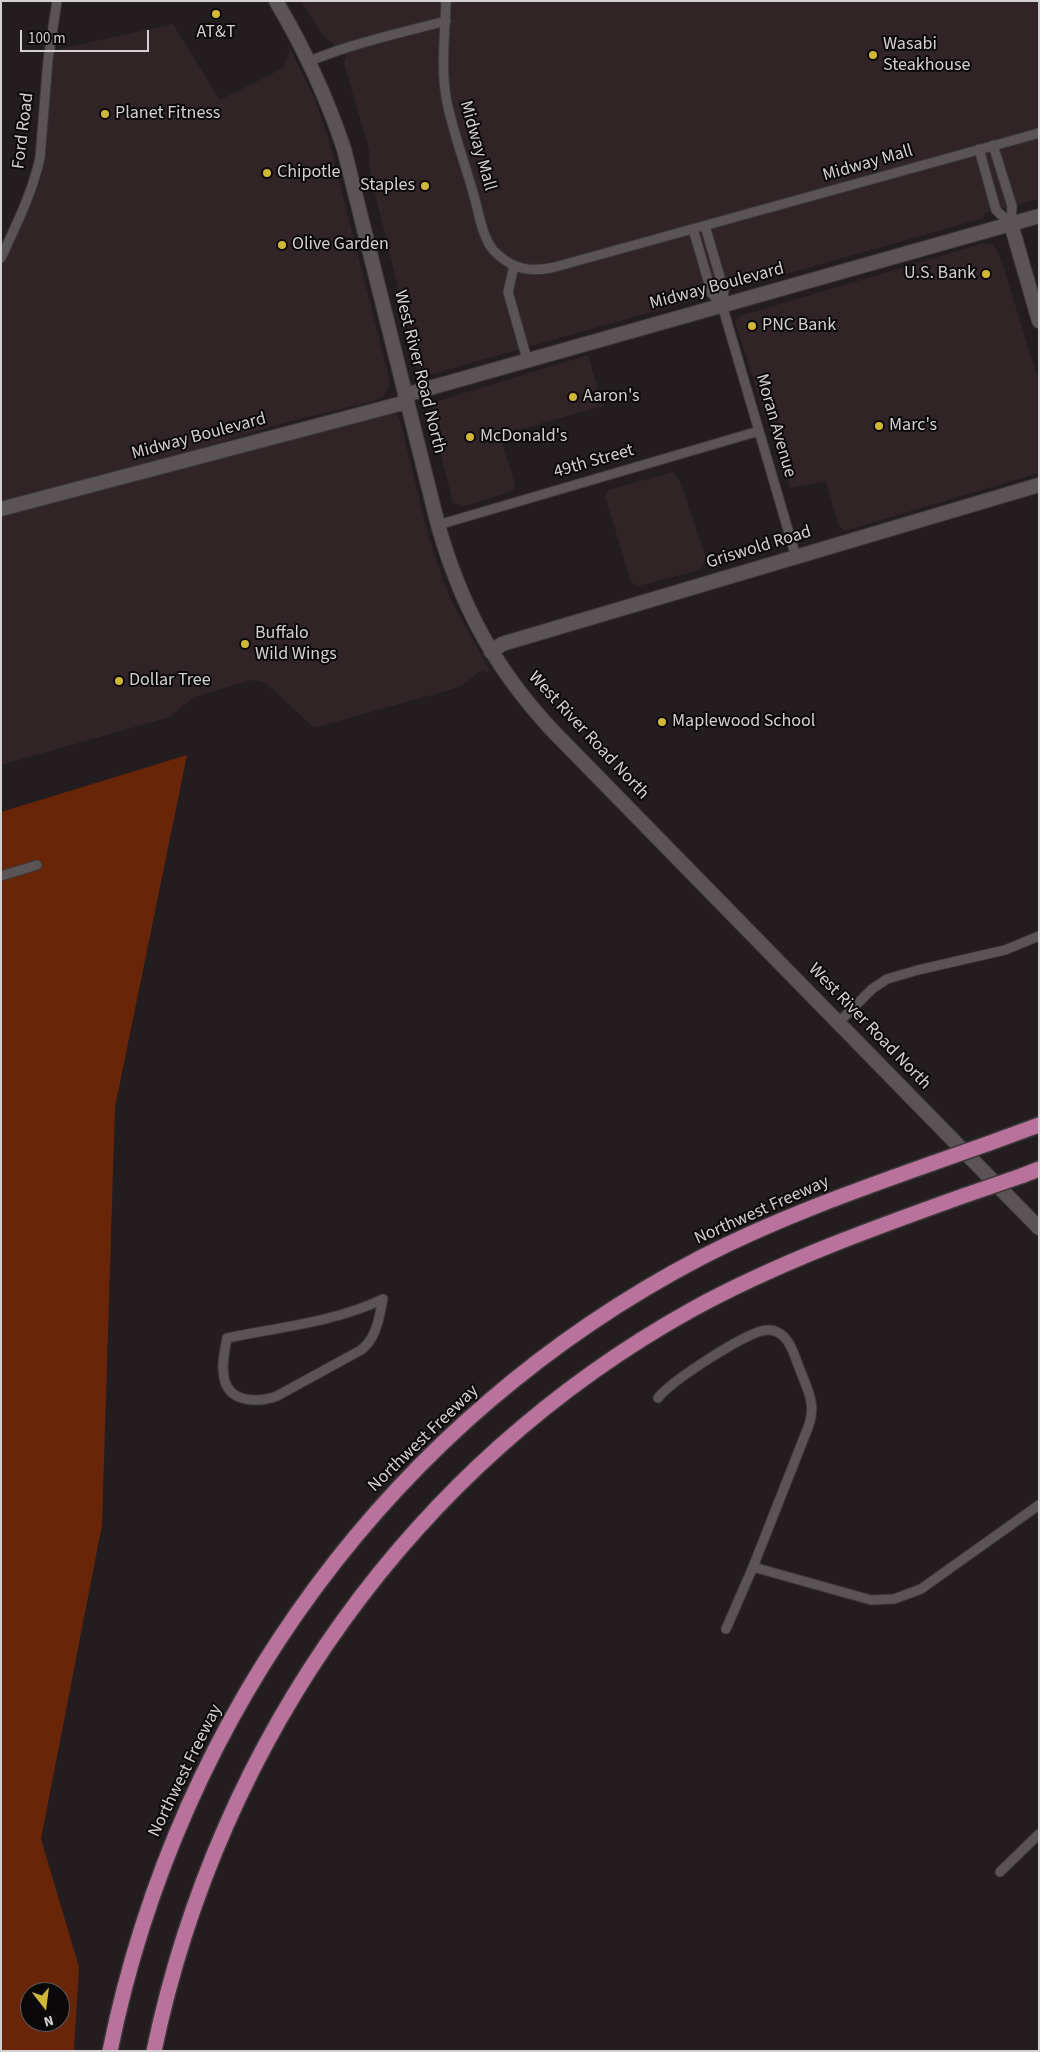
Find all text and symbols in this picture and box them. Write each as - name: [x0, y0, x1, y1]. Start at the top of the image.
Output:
- marker: AT&T: [210, 8, 222, 20]
- scale bar: [22, 20, 151, 52]
- place label: AT&T: [196, 22, 236, 44]
- text: 100 m: [28, 28, 66, 49]
- place label: Wasabi Steakhouse: [883, 34, 970, 76]
- marker: Wasabi Steakhouse: [867, 49, 879, 61]
- street label: Ford Road: [9, 92, 39, 170]
- street label: Midway Mall: [454, 98, 500, 194]
- place label: Planet Fitness: [115, 103, 220, 125]
- marker: Planet Fitness: [99, 108, 111, 120]
- street label: Midway Mall: [820, 141, 916, 187]
- place label: Chipotle: [277, 162, 341, 184]
- marker: Chipotle: [261, 167, 273, 179]
- place label: Staples: [360, 175, 415, 197]
- marker: Staples: [419, 180, 431, 192]
- place label: Olive Garden: [292, 234, 389, 256]
- marker: Olive Garden: [276, 239, 288, 251]
- street label: Midway Boulevard: [647, 259, 787, 315]
- place label: U.S. Bank: [904, 263, 976, 285]
- marker: U.S. Bank: [980, 268, 992, 280]
- street label: West River Road North: [388, 288, 450, 456]
- place label: PNC Bank: [762, 315, 836, 337]
- marker: PNC Bank: [746, 320, 758, 332]
- street label: Moran Avenue: [750, 372, 800, 480]
- place label: Aaron's: [583, 386, 640, 408]
- marker: Aaron's: [567, 391, 579, 403]
- street label: Midway Boulevard: [129, 409, 269, 465]
- place label: Marc's: [889, 415, 937, 437]
- marker: Marc's: [873, 420, 885, 432]
- place label: McDonald's: [480, 426, 567, 448]
- marker: McDonald's: [464, 431, 476, 443]
- street label: 49th Street: [551, 440, 637, 484]
- street label: Griswold Road: [704, 522, 814, 574]
- place label: Buffalo Wild Wings: [255, 623, 337, 666]
- marker: Buffalo Wild Wings: [239, 638, 251, 650]
- street label: West River Road North: [523, 667, 653, 805]
- place label: Dollar Tree: [129, 670, 211, 692]
- marker: Dollar Tree: [113, 675, 125, 687]
- place label: Maplewood School: [672, 711, 815, 733]
- marker: Maplewood School: [656, 716, 668, 728]
- street label: West River Road North: [803, 959, 935, 1095]
- street label: Northwest Freeway: [691, 1172, 833, 1250]
- street label: Northwest Freeway: [364, 1381, 484, 1497]
- street label: Northwest Freeway: [145, 1701, 227, 1841]
- north arrow: [20, 1982, 70, 2032]
- text: N: [42, 2010, 56, 2031]

